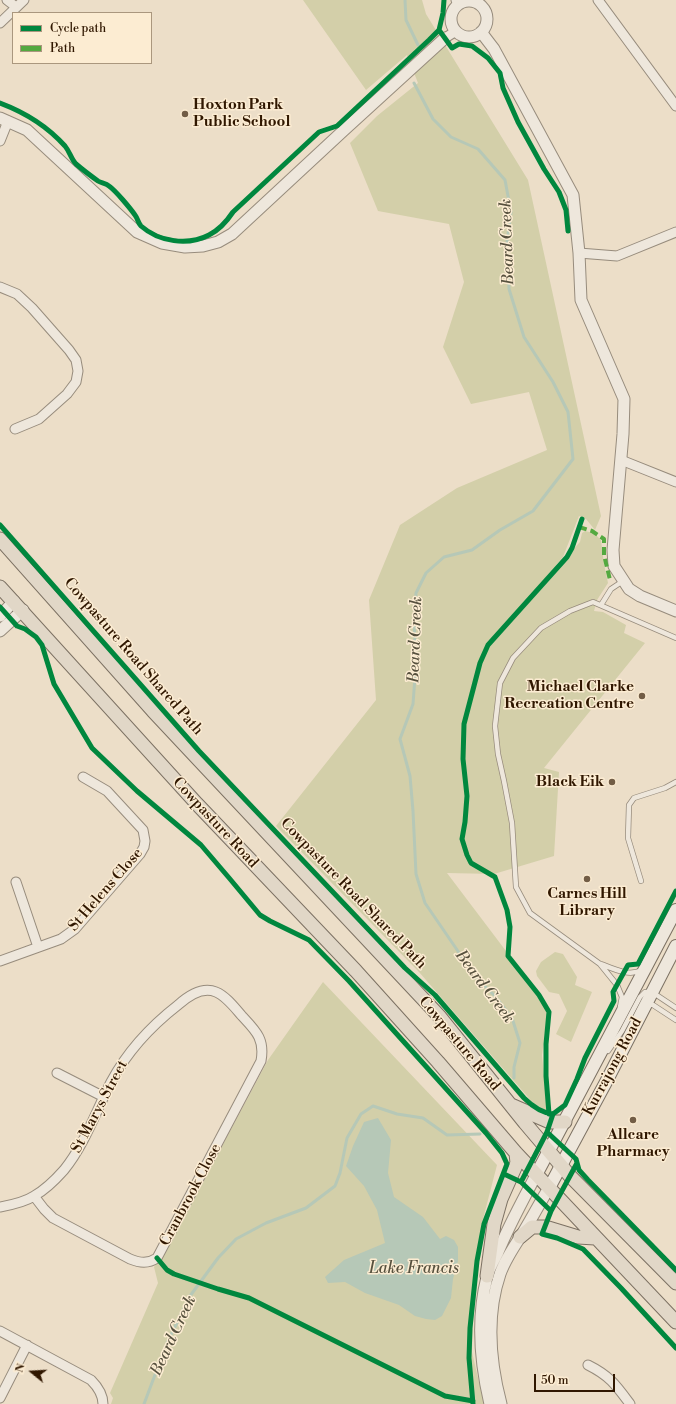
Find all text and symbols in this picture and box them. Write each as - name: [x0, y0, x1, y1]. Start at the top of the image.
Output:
- legend: [12, 12, 152, 64]
- text: Cycle path: [50, 21, 106, 36]
- text: Path: [50, 41, 75, 56]
- place label: Hoxton Park Public School: [193, 96, 290, 131]
- marker: Hoxton Park Public School: [180, 109, 190, 119]
- water label: Beard Creek: [497, 198, 519, 286]
- street label: Cowpasture Road Shared Path: [60, 575, 206, 739]
- water label: Beard Creek: [405, 596, 427, 684]
- place label: Michael Clarke Recreation Centre: [504, 678, 634, 713]
- marker: Michael Clarke Recreation Centre: [637, 691, 647, 701]
- place label: Black Eik: [536, 773, 604, 791]
- street label: Cowpasture Road: [168, 774, 262, 872]
- marker: Black Eik: [607, 777, 617, 787]
- street label: Cowpasture Road Shared Path: [276, 815, 430, 973]
- street label: St Helens Close: [65, 845, 147, 935]
- marker: Carnes Hill Library: [582, 874, 592, 884]
- place label: Carnes Hill Library: [547, 885, 627, 920]
- water label: Beard Creek: [450, 947, 518, 1027]
- street label: Cowpasture Road: [414, 993, 504, 1095]
- street label: Kurrajong Road: [580, 1015, 646, 1119]
- street label: St Marys Street: [68, 1057, 132, 1157]
- marker: Allcare Pharmacy: [628, 1115, 638, 1125]
- place label: Allcare Pharmacy: [597, 1126, 669, 1161]
- street label: Cranbrook Close: [156, 1141, 226, 1249]
- water label: Lake Francis: [369, 1259, 459, 1279]
- water label: Beard Creek: [147, 1293, 201, 1379]
- north arrow: [12, 1352, 52, 1392]
- text: N: [13, 1362, 29, 1375]
- scale bar: [536, 1366, 617, 1392]
- text: 50 m: [541, 1373, 569, 1388]

